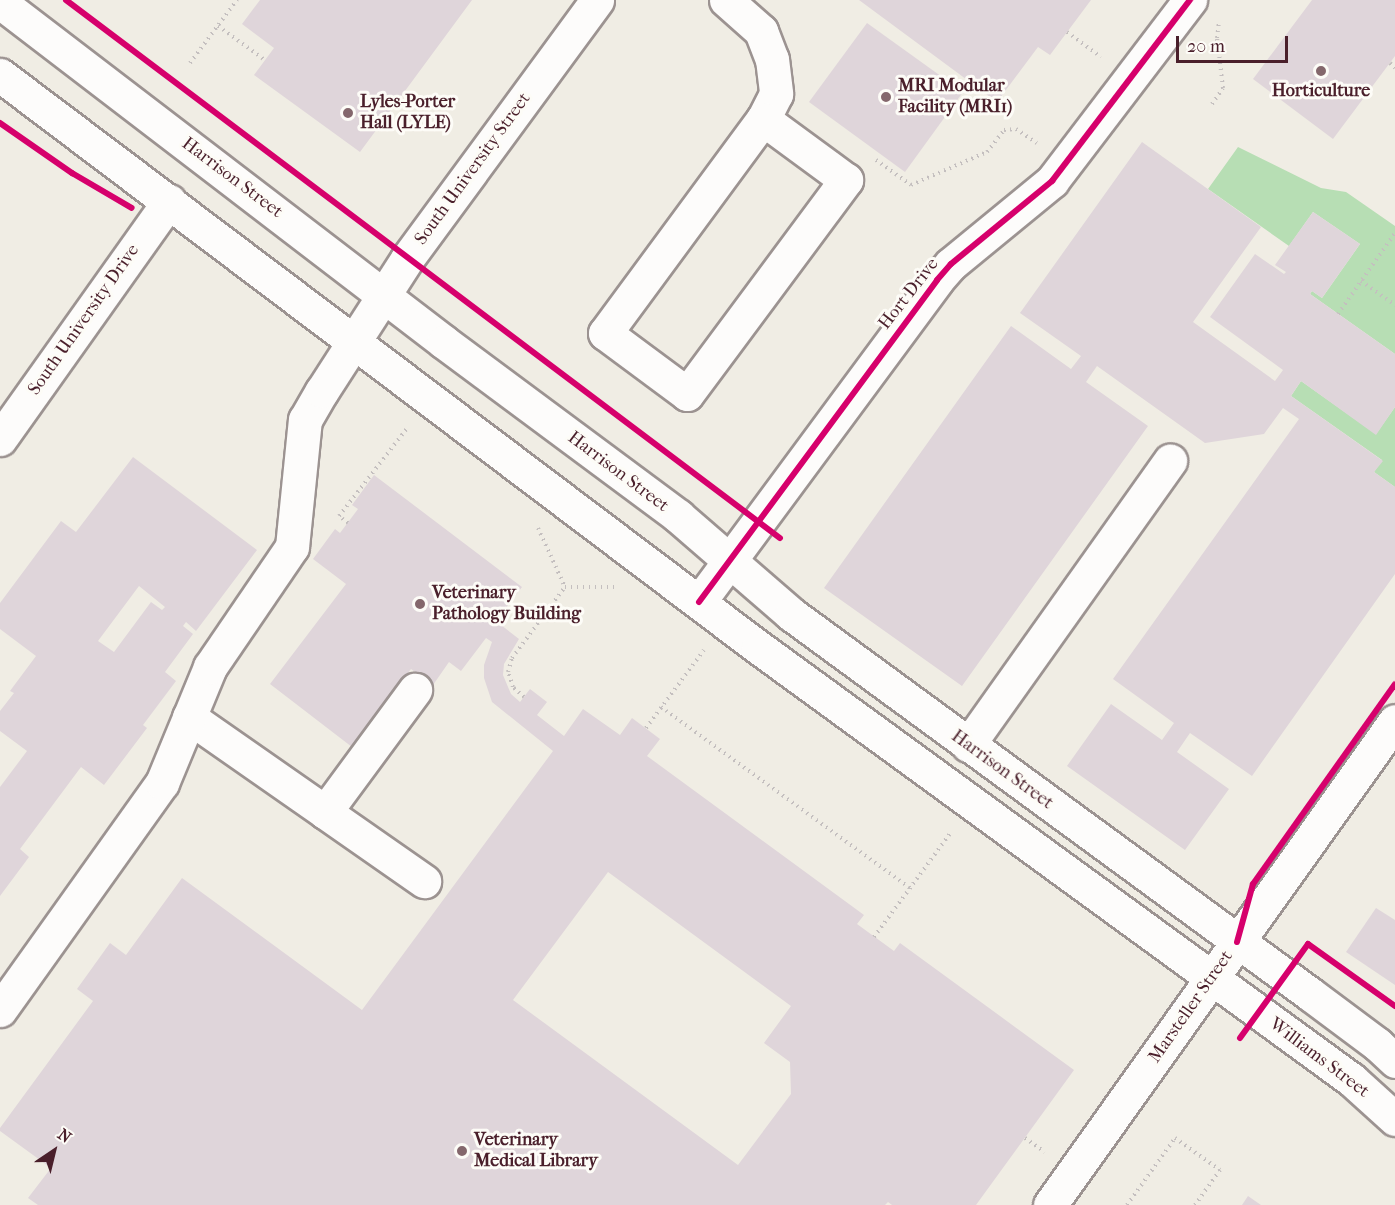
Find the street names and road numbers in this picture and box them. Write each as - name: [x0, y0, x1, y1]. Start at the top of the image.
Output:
- street label: South University Street: [411, 89, 535, 249]
- street label: Harrison Street: [177, 133, 287, 223]
- street label: South University Drive: [24, 240, 144, 400]
- street label: Hort Drive: [874, 254, 944, 334]
- street label: Harrison Street: [563, 427, 673, 517]
- street label: Harrison Street: [947, 726, 1057, 814]
- street label: Marsteller Street: [1144, 947, 1238, 1067]
- street label: Williams Street: [1265, 1013, 1373, 1103]

